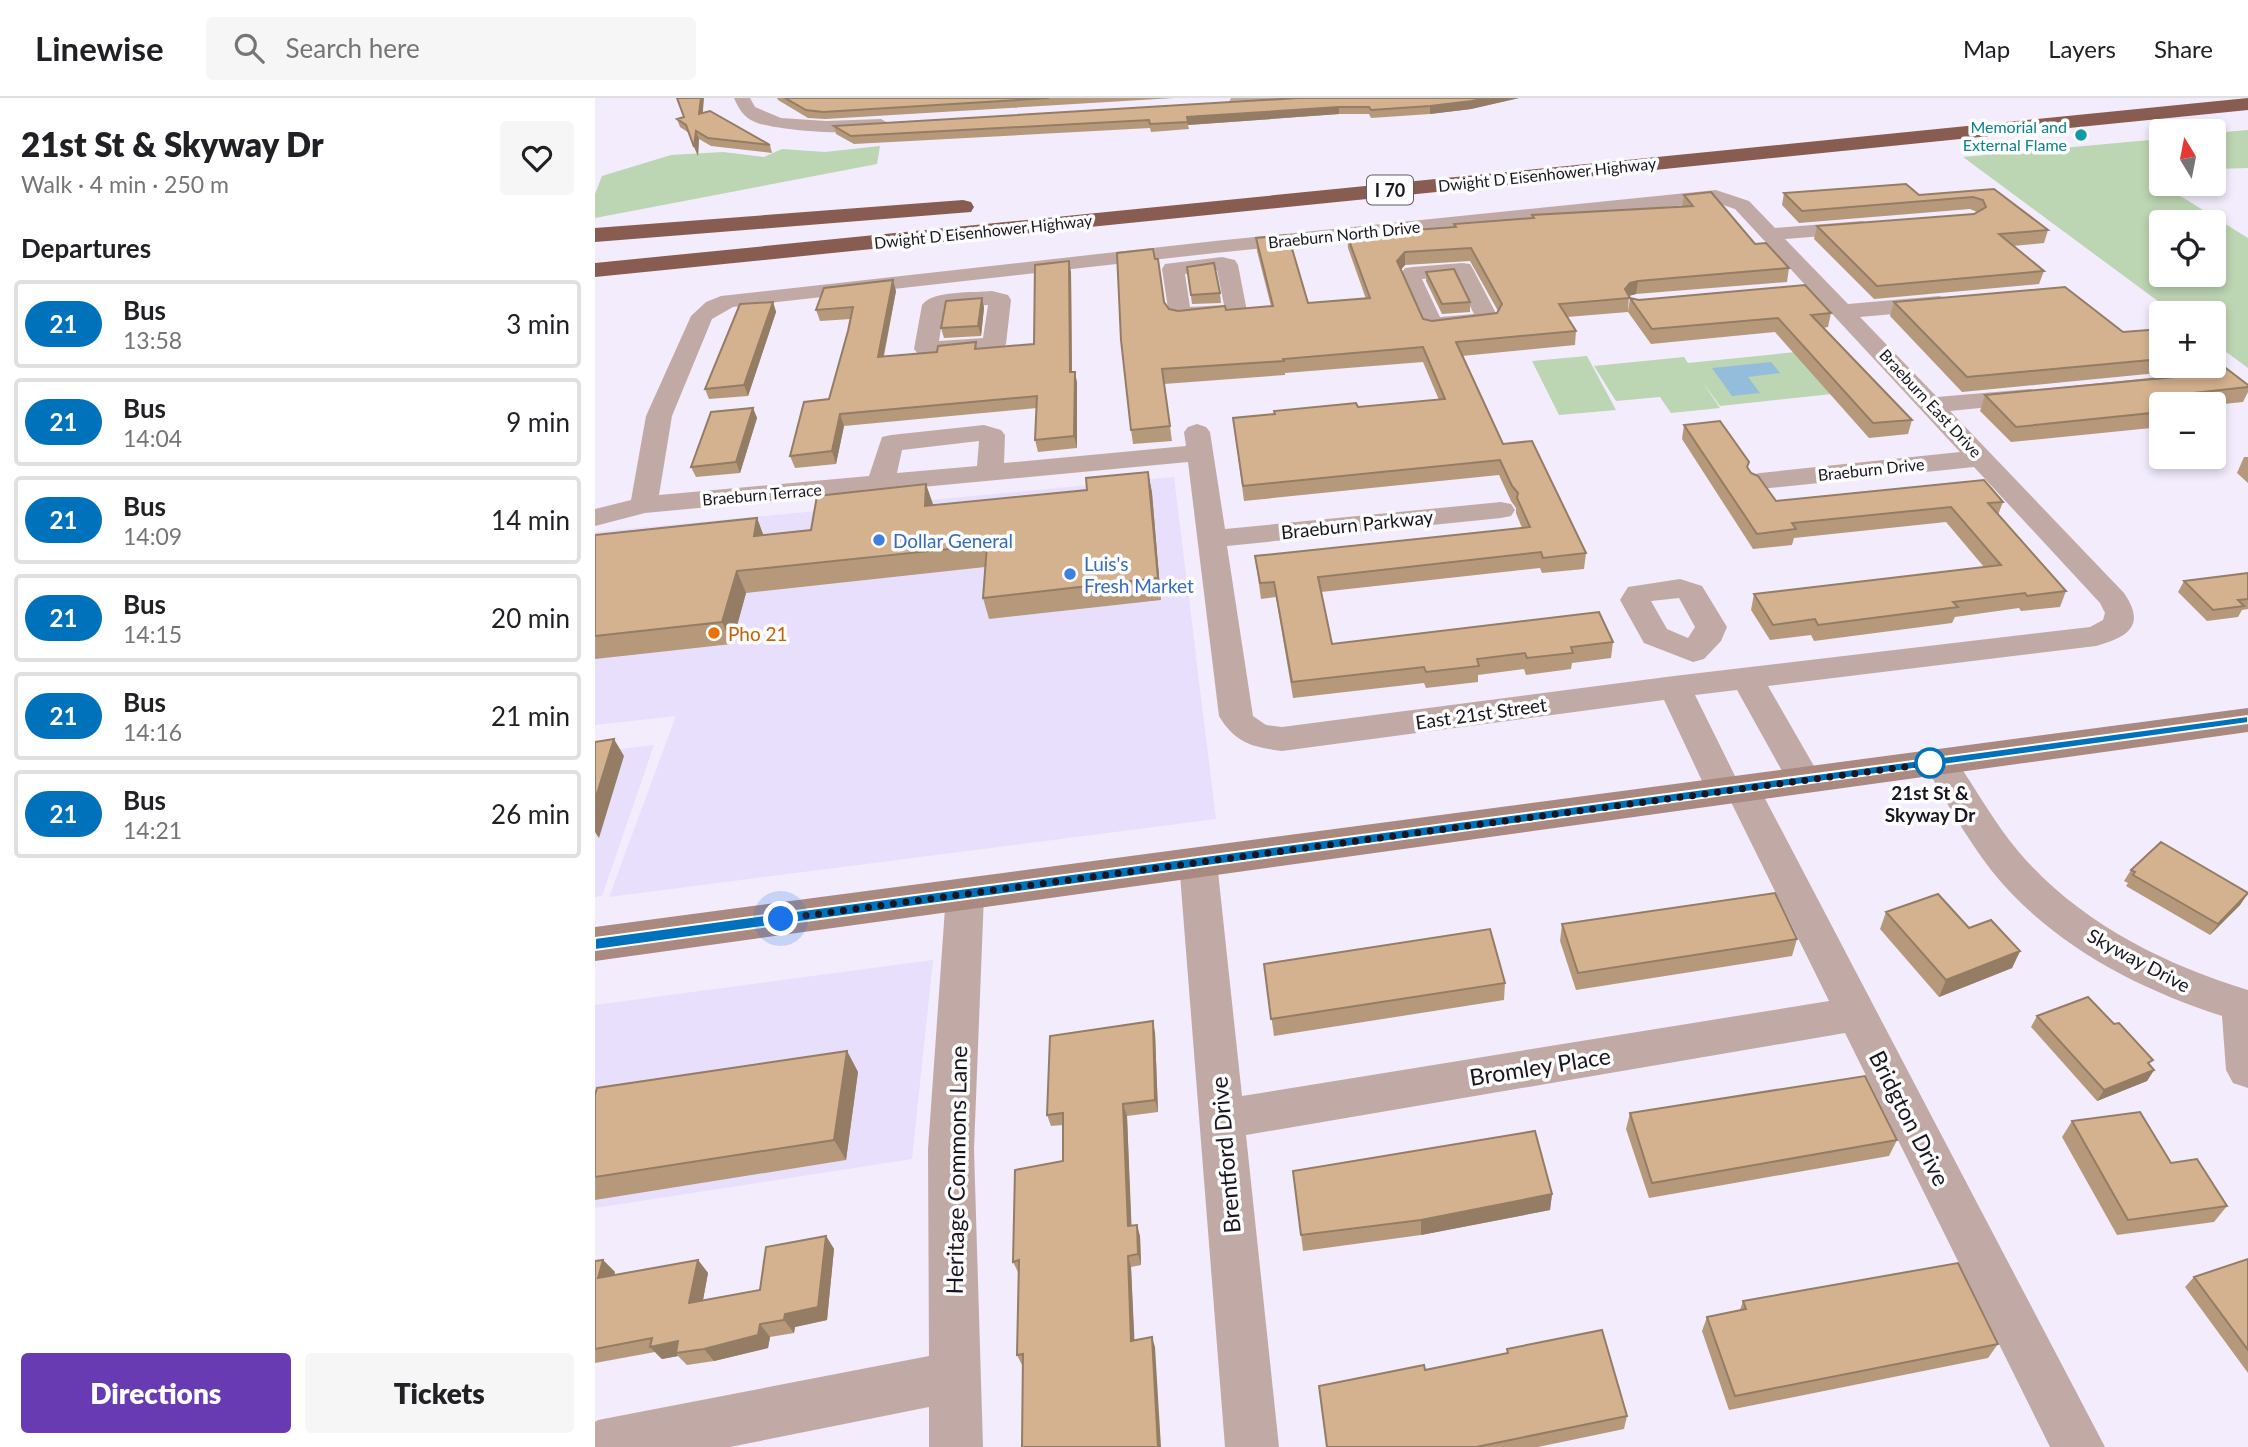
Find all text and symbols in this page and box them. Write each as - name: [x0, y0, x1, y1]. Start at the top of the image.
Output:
- search box: [206, 17, 696, 80]
- text: Linewise: [35, 28, 164, 68]
- icon: search: [230, 29, 268, 67]
- text: Search here: [286, 32, 420, 64]
- text: Map: [1963, 34, 2010, 63]
- text: Layers: [2048, 34, 2116, 63]
- text: Share: [2154, 34, 2213, 63]
- place label: Memorial and External Flame: [1963, 117, 2067, 154]
- north arrow: [2149, 119, 2226, 196]
- map controls: [2149, 119, 2226, 469]
- button: heart: [500, 121, 574, 195]
- text: 21st St & Skyway Dr: [21, 124, 324, 164]
- marker: Memorial and External Flame: [2073, 127, 2089, 143]
- street label: Dwight D Eisenhower Highway: [1437, 153, 1658, 195]
- text: Walk · 4 min · 250 m: [21, 170, 229, 198]
- road number: I 70: [1367, 176, 1413, 204]
- street label: Dwight D Eisenhower Highway: [873, 210, 1094, 252]
- button: locate: [2149, 210, 2226, 287]
- street label: Braeburn North Drive: [1267, 217, 1421, 251]
- text: Departures: [21, 232, 151, 264]
- text: Bus: [123, 294, 166, 326]
- button: +: [2149, 301, 2226, 378]
- text: 3 min: [506, 308, 570, 340]
- text: 21: [50, 309, 77, 338]
- text: 13:58: [123, 326, 182, 354]
- street label: Braeburn East Drive: [1876, 345, 1986, 461]
- text: Bus: [123, 392, 166, 424]
- button: −: [2149, 392, 2226, 469]
- text: 9 min: [506, 406, 570, 438]
- text: 21: [50, 407, 77, 436]
- text: 14:04: [123, 424, 182, 452]
- street label: Braeburn Drive: [1817, 454, 1925, 484]
- street label: Braeburn Terrace: [701, 479, 823, 509]
- text: Bus: [123, 490, 166, 522]
- text: 14 min: [491, 504, 570, 536]
- text: 21: [50, 505, 77, 534]
- street label: Braeburn Parkway: [1280, 505, 1434, 543]
- text: 14:09: [123, 522, 182, 550]
- place label: Dollar General: [893, 529, 1013, 552]
- marker: Dollar General: [871, 532, 887, 548]
- place label: Luis's Fresh Market: [1084, 552, 1194, 597]
- marker: Luis's Fresh Market: [1062, 566, 1078, 582]
- text: Bus: [123, 588, 166, 620]
- text: 20 min: [491, 602, 570, 634]
- text: 21: [50, 603, 77, 632]
- text: 14:15: [123, 620, 182, 648]
- place label: Pho 21: [728, 622, 788, 645]
- marker: Pho 21: [706, 625, 722, 641]
- text: Bus: [123, 686, 166, 718]
- street label: East 21st Street: [1414, 692, 1548, 734]
- text: 21 min: [491, 700, 570, 732]
- text: 21: [50, 701, 77, 730]
- text: 14:16: [123, 718, 182, 746]
- marker: 21st St & Skyway Dr: [1915, 748, 1945, 778]
- place label: 21st St & Skyway Dr: [1885, 781, 1976, 826]
- text: Bus: [123, 784, 166, 816]
- text: 26 min: [491, 798, 570, 830]
- text: 21: [50, 799, 77, 828]
- text: 14:21: [123, 816, 182, 844]
- your location: [763, 901, 798, 936]
- street label: Skyway Drive: [2084, 923, 2194, 997]
- street label: Bromley Place: [1467, 1041, 1613, 1091]
- street label: Heritage Commons Lane: [940, 1045, 972, 1295]
- street label: Bridgton Drive: [1864, 1046, 1956, 1190]
- street label: Brentford Drive: [1204, 1075, 1246, 1235]
- button: Directions: [21, 1353, 291, 1433]
- button: Tickets: [305, 1353, 574, 1433]

